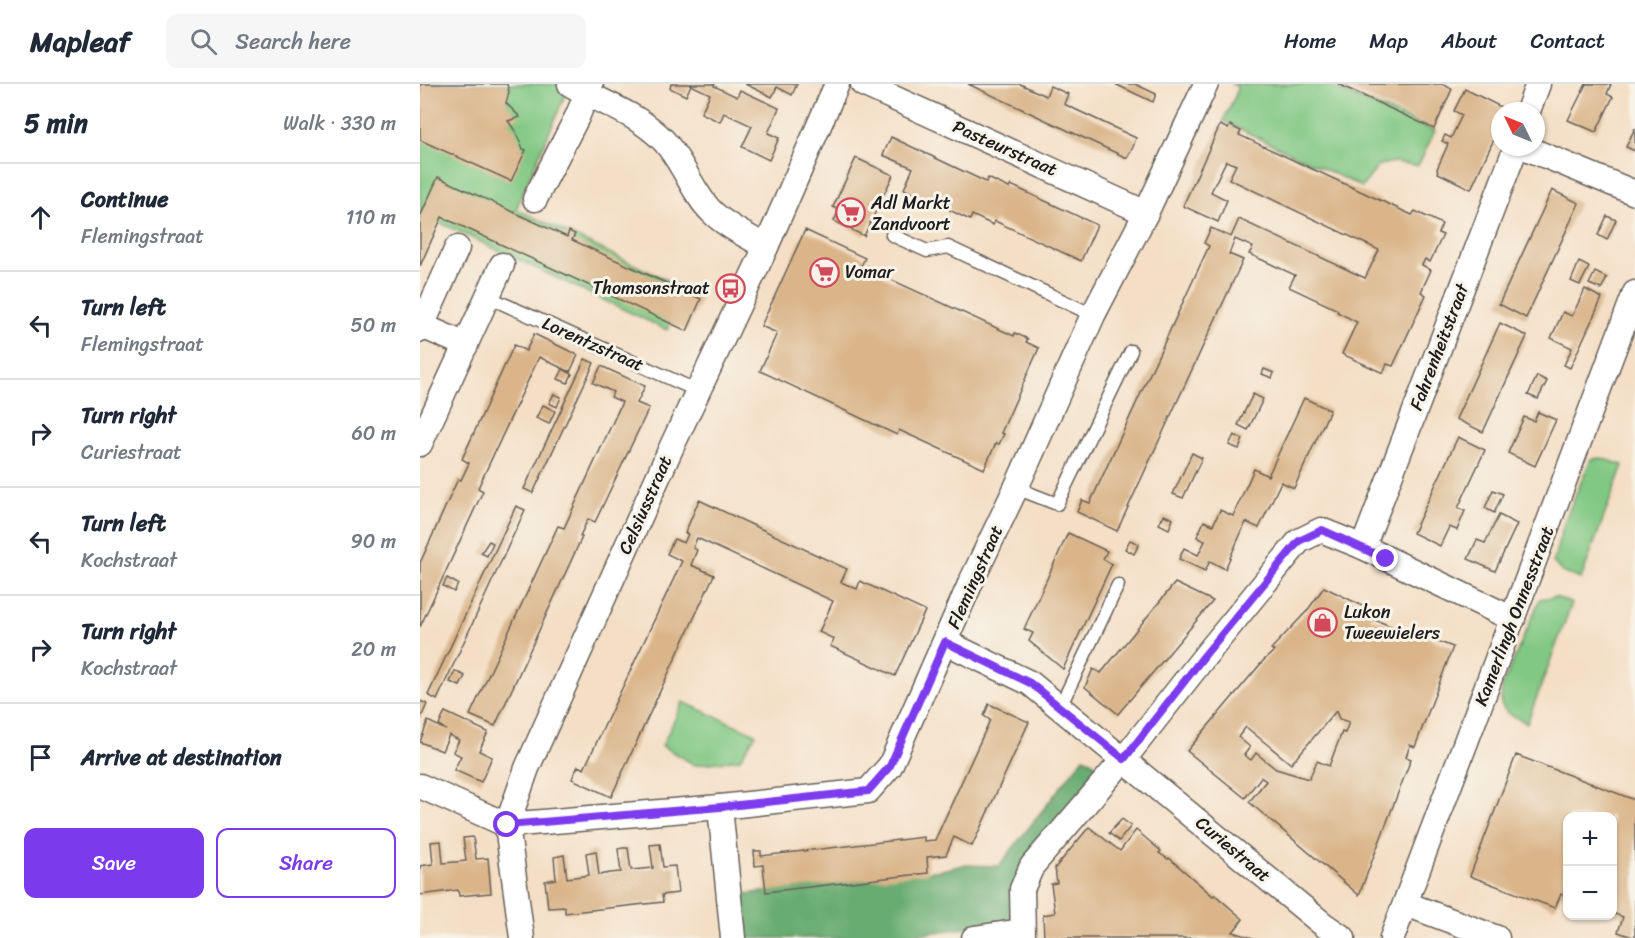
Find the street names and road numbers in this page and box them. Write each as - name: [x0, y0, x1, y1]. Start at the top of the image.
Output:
- street label: Pasteurstraat: [947, 111, 1063, 185]
- street label: Fahrenheitstraat: [1400, 278, 1478, 415]
- street label: Lorentzstraat: [537, 307, 649, 381]
- street label: Celsiusstraat: [609, 450, 681, 560]
- street label: Flemingstraat: [938, 520, 1012, 634]
- street label: Kamerlingh Onnesstraat: [1465, 521, 1563, 711]
- street label: Curiestraat: [1188, 808, 1278, 891]

